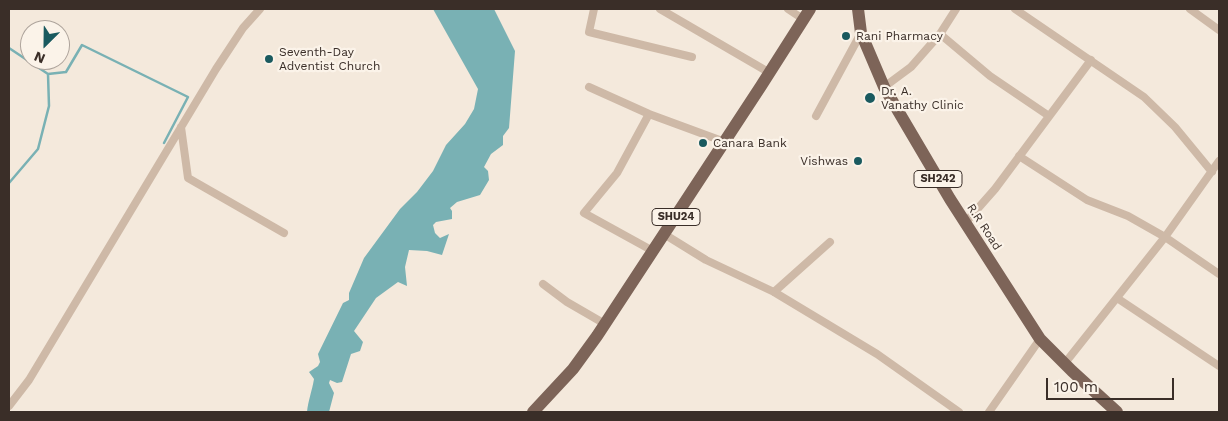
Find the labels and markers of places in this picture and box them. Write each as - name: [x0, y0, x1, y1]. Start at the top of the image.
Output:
- place label: Rani Pharmacy: [856, 29, 943, 43]
- marker: Rani Pharmacy: [840, 30, 852, 42]
- place label: Seventh-Day Adventist Church: [279, 45, 380, 73]
- marker: Seventh-Day Adventist Church: [263, 53, 275, 65]
- place label: Dr. A. Vanathy Clinic: [881, 84, 964, 112]
- marker: Dr. A. Vanathy Clinic: [863, 91, 877, 105]
- place label: Canara Bank: [713, 136, 787, 150]
- marker: Canara Bank: [697, 137, 709, 149]
- place label: Vishwas: [800, 154, 848, 168]
- marker: Vishwas: [852, 155, 864, 167]

